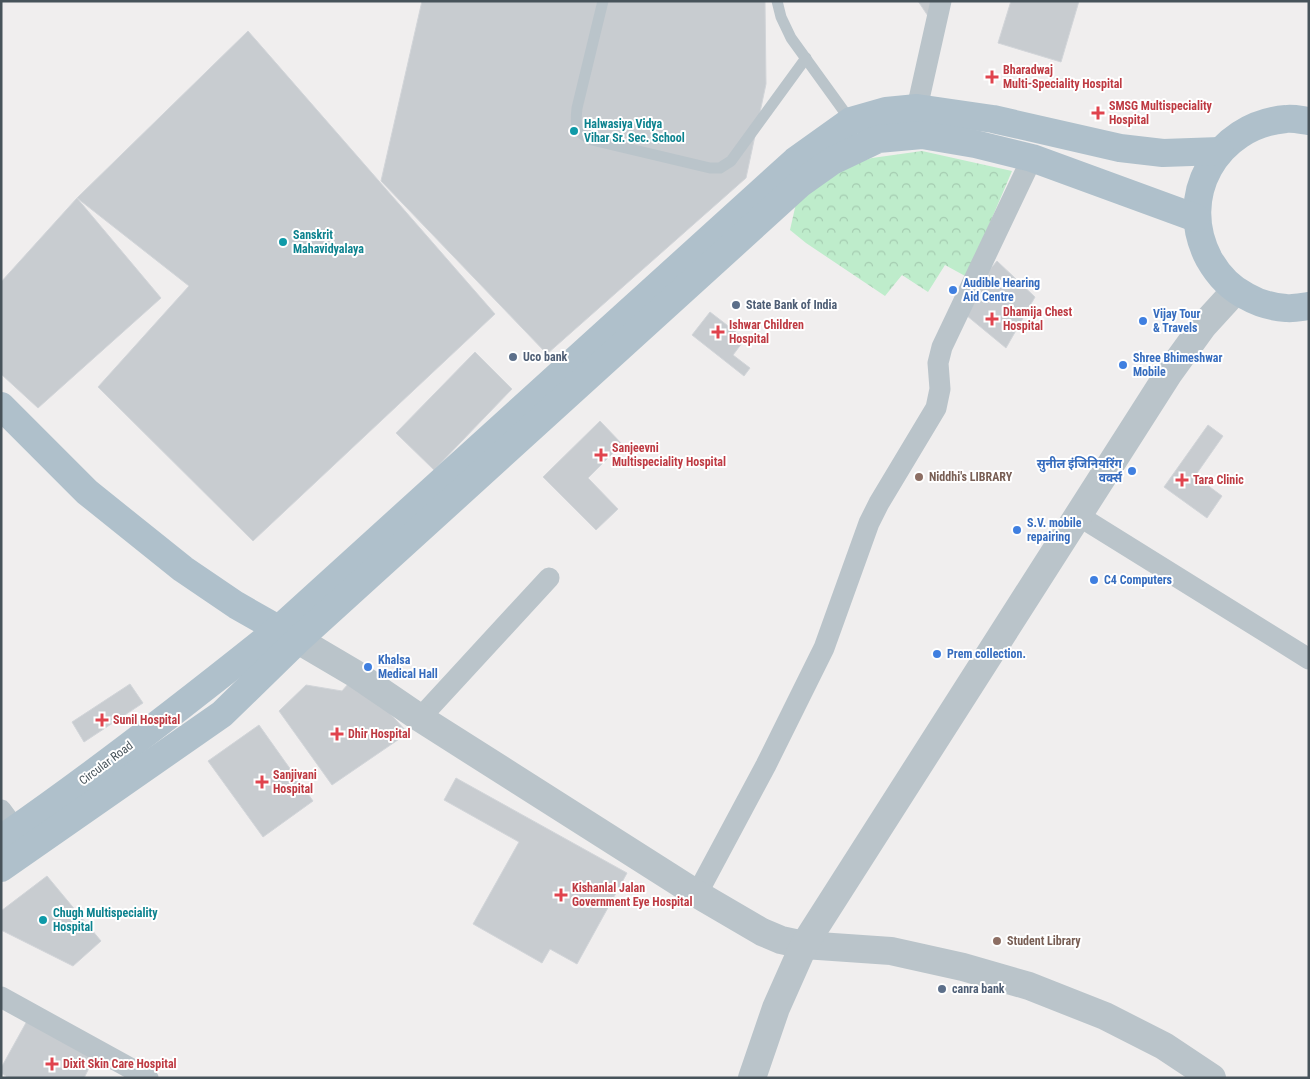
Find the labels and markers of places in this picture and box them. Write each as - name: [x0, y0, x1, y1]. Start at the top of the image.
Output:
- place label: Bharadwaj Multi-Speciality Hospital: [1003, 63, 1122, 91]
- marker: Bharadwaj Multi-Speciality Hospital: [985, 70, 999, 84]
- place label: SMSG Multispeciality Hospital: [1109, 99, 1213, 127]
- marker: SMSG Multispeciality Hospital: [1091, 106, 1105, 120]
- place label: Halwasiya Vidya Vihar Sr. Sec. School: [584, 117, 685, 145]
- marker: Halwasiya Vidya Vihar Sr. Sec. School: [568, 125, 580, 137]
- place label: Sanskrit Mahavidyalaya: [293, 228, 364, 256]
- marker: Sanskrit Mahavidyalaya: [277, 236, 289, 248]
- place label: Audible Hearing Aid Centre: [963, 276, 1040, 304]
- marker: Audible Hearing Aid Centre: [947, 284, 959, 296]
- place label: State Bank of India: [746, 298, 838, 312]
- marker: State Bank of India: [730, 299, 742, 311]
- place label: Dhamija Chest Hospital: [1003, 305, 1073, 333]
- place label: Vijay Tour & Travels: [1153, 307, 1200, 335]
- marker: Dhamija Chest Hospital: [985, 312, 999, 326]
- marker: Vijay Tour & Travels: [1137, 315, 1149, 327]
- place label: Ishwar Children Hospital: [729, 318, 804, 346]
- marker: Ishwar Children Hospital: [711, 325, 725, 339]
- place label: Uco bank: [523, 350, 568, 364]
- marker: Uco bank: [507, 351, 519, 363]
- place label: Shree Bhimeshwar Mobile: [1133, 351, 1222, 379]
- marker: Shree Bhimeshwar Mobile: [1117, 359, 1129, 371]
- place label: Sanjeevni Multispeciality Hospital: [612, 441, 726, 469]
- marker: Sanjeevni Multispeciality Hospital: [594, 448, 608, 462]
- place label: सुनील इंजिनियरिंग वर्क्स: [1037, 456, 1123, 485]
- marker: सुनील इंजिनियरिंग वर्क्स: [1126, 465, 1138, 477]
- place label: Niddhi's LIBRARY: [929, 470, 1013, 484]
- marker: Niddhi's LIBRARY: [913, 471, 925, 483]
- marker: Tara Clinic: [1175, 473, 1189, 487]
- place label: Tara Clinic: [1193, 473, 1244, 487]
- place label: S.V. mobile repairing: [1027, 516, 1082, 544]
- marker: S.V. mobile repairing: [1011, 524, 1023, 536]
- place label: C4 Computers: [1104, 573, 1173, 587]
- marker: C4 Computers: [1088, 574, 1100, 586]
- place label: Prem collection.: [947, 647, 1026, 661]
- marker: Prem collection.: [931, 648, 943, 660]
- place label: Khalsa Medical Hall: [378, 653, 438, 681]
- marker: Khalsa Medical Hall: [362, 661, 374, 673]
- marker: Sunil Hospital: [95, 713, 109, 727]
- place label: Sunil Hospital: [113, 713, 180, 727]
- marker: Dhir Hospital: [330, 727, 344, 741]
- place label: Dhir Hospital: [348, 727, 411, 741]
- place label: Sanjivani Hospital: [273, 768, 317, 796]
- marker: Sanjivani Hospital: [255, 775, 269, 789]
- place label: Kishanlal Jalan Government Eye Hospital: [572, 881, 692, 909]
- marker: Kishanlal Jalan Government Eye Hospital: [554, 888, 568, 902]
- place label: Chugh Multispeciality Hospital: [53, 906, 158, 934]
- marker: Chugh Multispeciality Hospital: [37, 914, 49, 926]
- place label: Student Library: [1007, 934, 1081, 948]
- marker: Student Library: [991, 935, 1003, 947]
- place label: canra bank: [952, 982, 1005, 996]
- marker: canra bank: [936, 983, 948, 995]
- marker: Dixit Skin Care Hospital: [45, 1057, 59, 1071]
- place label: Dixit Skin Care Hospital: [63, 1057, 177, 1071]

